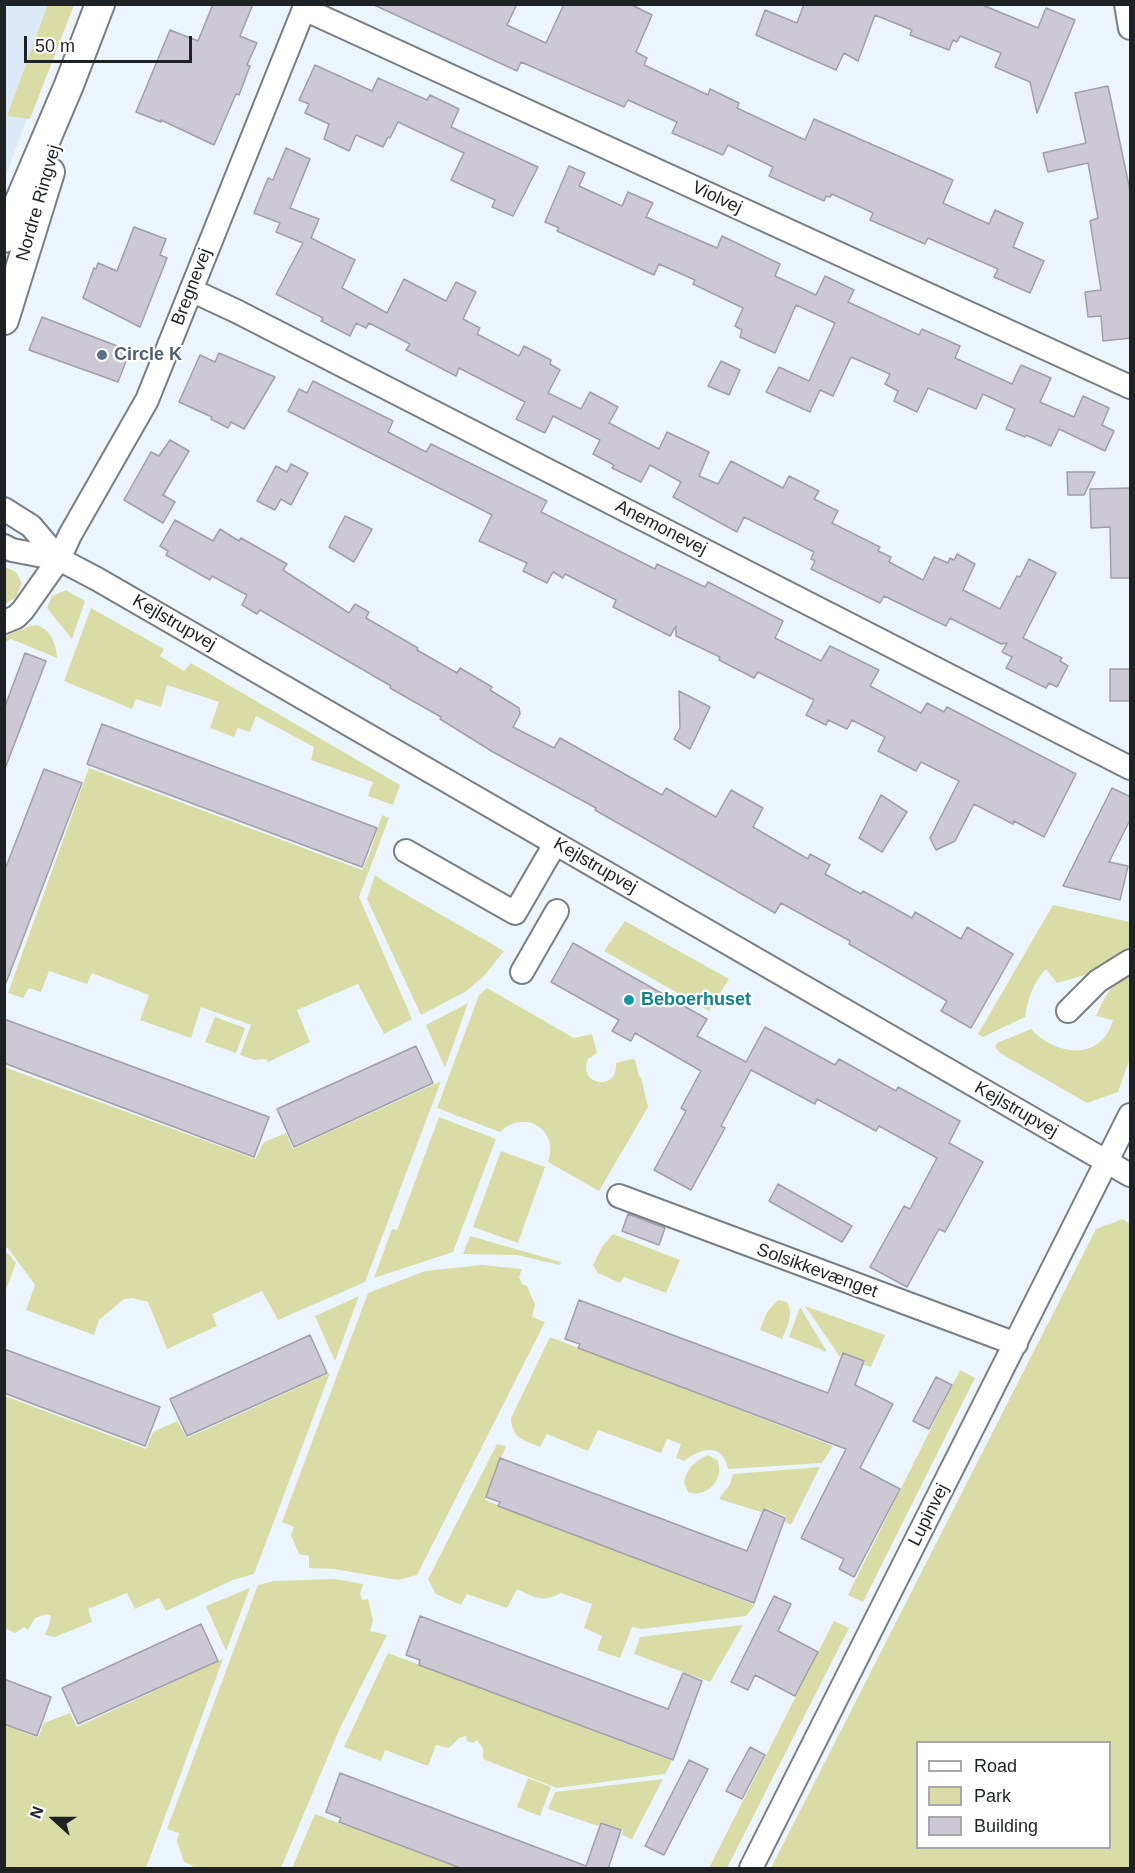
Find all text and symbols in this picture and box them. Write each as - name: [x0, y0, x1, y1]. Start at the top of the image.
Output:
- scale bar: [27, 24, 195, 62]
- text: 50 m: [35, 36, 75, 56]
- street label: Nordre Ringvej: [12, 142, 66, 264]
- street label: Violvej: [689, 177, 745, 219]
- street label: Bregnevej: [167, 245, 217, 329]
- place label: Circle K: [114, 344, 182, 366]
- marker: Circle K: [95, 348, 109, 362]
- street label: Anemonevej: [612, 496, 710, 560]
- street label: Kejlstrupvej: [128, 590, 220, 656]
- street label: Kejlstrupvej: [549, 833, 641, 899]
- place label: Beboerhuset: [641, 989, 751, 1011]
- marker: Beboerhuset: [622, 993, 636, 1007]
- street label: Kejlstrupvej: [970, 1077, 1062, 1143]
- street label: Solsikkevænget: [754, 1239, 880, 1303]
- street label: Lupinvej: [904, 1480, 954, 1550]
- legend: [916, 1741, 1111, 1849]
- text: Road: [974, 1756, 1017, 1776]
- text: Park: [974, 1786, 1011, 1806]
- north arrow: [24, 1789, 84, 1849]
- text: N: [27, 1804, 47, 1821]
- text: Building: [974, 1816, 1038, 1836]

